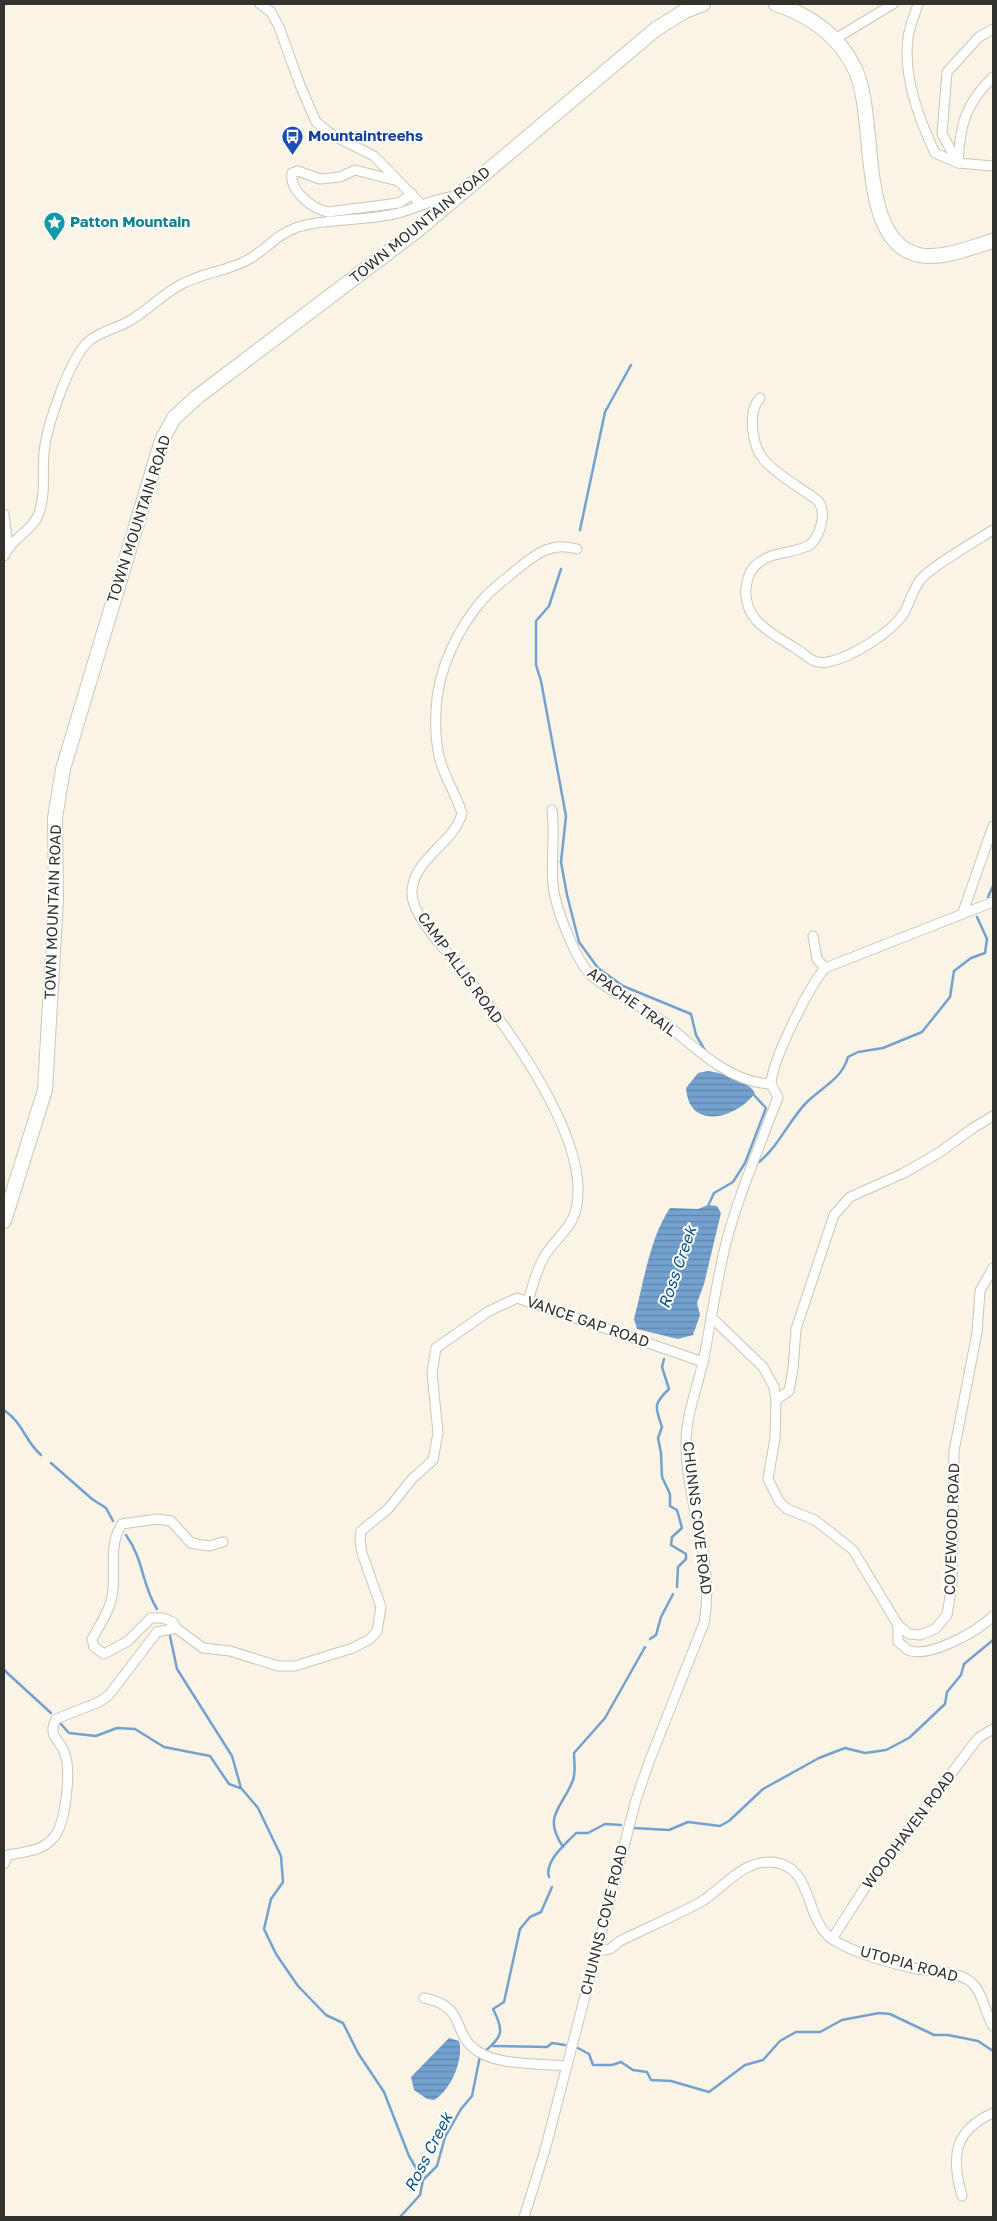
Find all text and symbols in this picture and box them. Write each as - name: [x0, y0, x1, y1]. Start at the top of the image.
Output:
- bus stop icon: Mountaintreehs: [280, 124, 304, 155]
- place label: Mountaintreehs: [308, 126, 423, 144]
- street label: TOWN MOUNTAIN ROAD: [346, 162, 493, 286]
- place icon: Patton Mountain: [42, 210, 66, 241]
- place label: Patton Mountain: [70, 212, 190, 230]
- street label: TOWN MOUNTAIN ROAD: [102, 432, 174, 605]
- street label: TOWN MOUNTAIN ROAD: [40, 824, 64, 1000]
- street label: CAMP ALLIS ROAD: [414, 908, 507, 1027]
- street label: APACHE TRAIL: [585, 963, 681, 1040]
- water label: Ross Creek: [654, 1221, 701, 1311]
- street label: VANCE GAP ROAD: [525, 1292, 652, 1351]
- street label: CHUNNS COVE ROAD: [680, 1440, 716, 1596]
- street label: COVEWOOD ROAD: [940, 1462, 962, 1595]
- street label: WOODHAVEN ROAD: [858, 1767, 958, 1892]
- street label: CHUNNS COVE ROAD: [576, 1843, 630, 1997]
- street label: UTOPIA ROAD: [858, 1941, 960, 1985]
- water label: Ross Creek: [400, 2107, 457, 2195]

